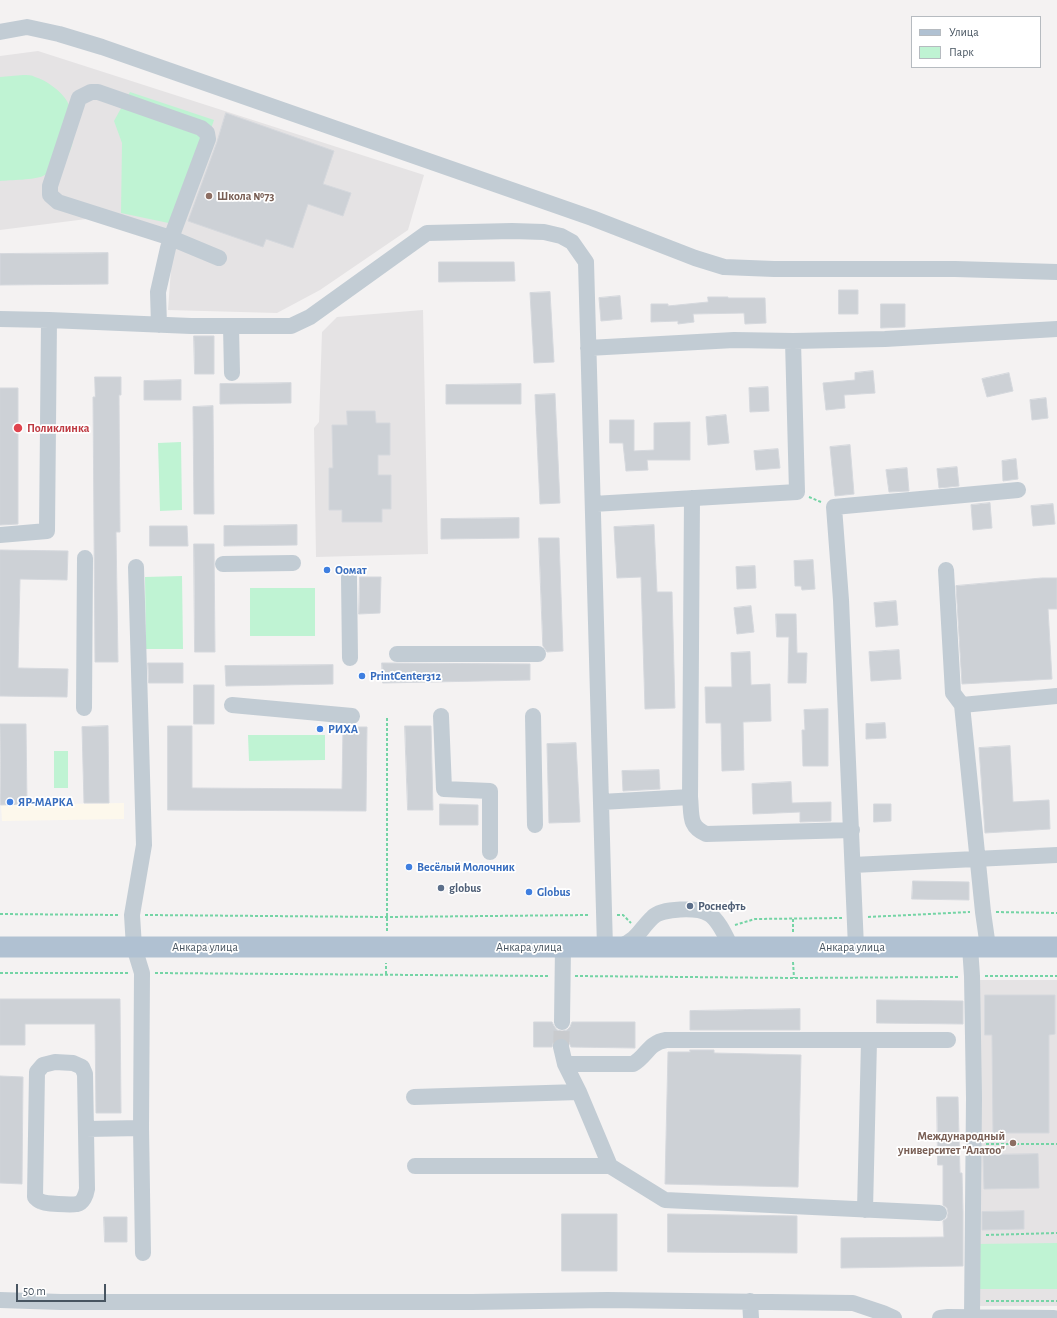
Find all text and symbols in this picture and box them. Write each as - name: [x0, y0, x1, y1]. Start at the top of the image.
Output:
- legend: [911, 16, 1041, 68]
- text: Улица: [949, 26, 979, 38]
- text: Парк: [949, 46, 974, 58]
- place label: Школа №73: [217, 189, 275, 203]
- marker: Школа №73: [204, 191, 214, 201]
- place label: Поликлинка: [27, 421, 89, 435]
- marker: Поликлинка: [12, 422, 24, 434]
- place label: Оомат: [335, 563, 367, 577]
- marker: Оомат: [322, 565, 332, 575]
- place label: PrintCenter312: [370, 669, 441, 683]
- marker: PrintCenter312: [357, 671, 367, 681]
- place label: РИХА: [328, 722, 358, 736]
- marker: РИХА: [315, 724, 325, 734]
- place label: ЯР-МАРКА: [18, 795, 73, 809]
- marker: ЯР-МАРКА: [5, 797, 15, 807]
- place label: Весёлый Молочник: [417, 860, 515, 874]
- marker: Весёлый Молочник: [404, 862, 414, 872]
- place label: globus: [449, 881, 481, 895]
- marker: globus: [436, 883, 446, 893]
- place label: Globus: [537, 885, 570, 899]
- marker: Globus: [524, 887, 534, 897]
- place label: Роснефть: [698, 899, 745, 913]
- marker: Роснефть: [685, 901, 695, 911]
- street label: Анкара улица: [172, 940, 238, 954]
- street label: Анкара улица: [496, 940, 562, 954]
- street label: Анкара улица: [819, 940, 885, 954]
- place label: Международный университет "Алатоо": [898, 1129, 1005, 1157]
- marker: Международный университет "Алатоо": [1008, 1138, 1018, 1148]
- scale bar: [18, 1276, 108, 1302]
- text: 50 m: [23, 1285, 46, 1297]

